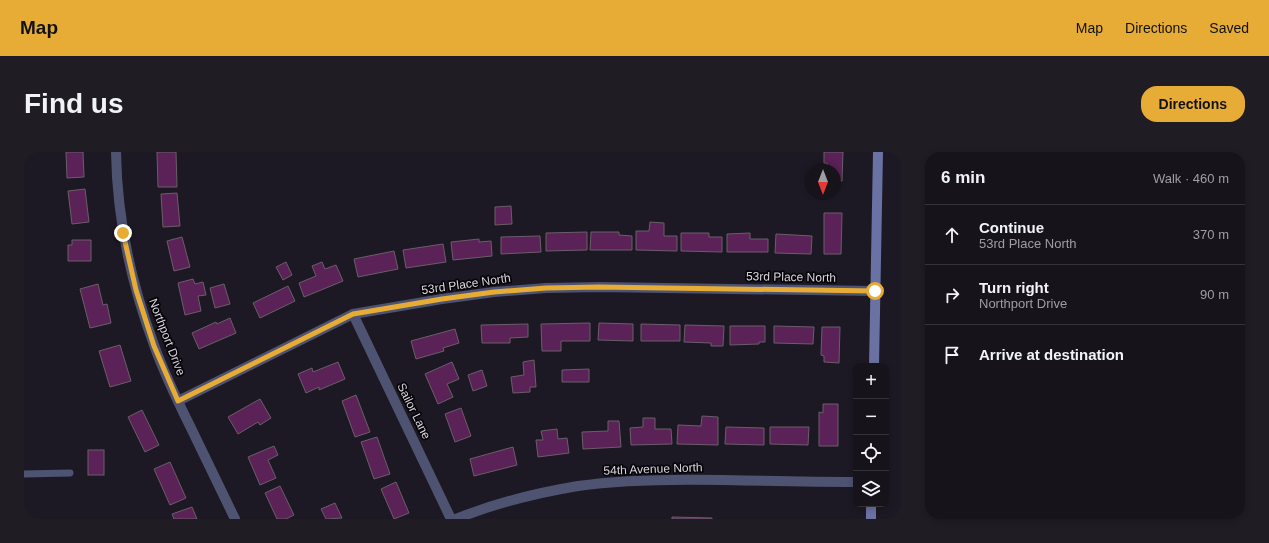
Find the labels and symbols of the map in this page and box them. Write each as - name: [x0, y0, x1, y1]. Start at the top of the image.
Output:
- north arrow: [805, 164, 841, 200]
- route end: [114, 224, 132, 242]
- street label: 53rd Place North: [746, 269, 836, 285]
- street label: 53rd Place North: [420, 271, 512, 297]
- route start: [866, 282, 884, 300]
- street label: Northport Drive: [146, 297, 188, 378]
- street label: Sailor Lane: [394, 381, 434, 442]
- street label: 54th Avenue North: [603, 460, 703, 478]

